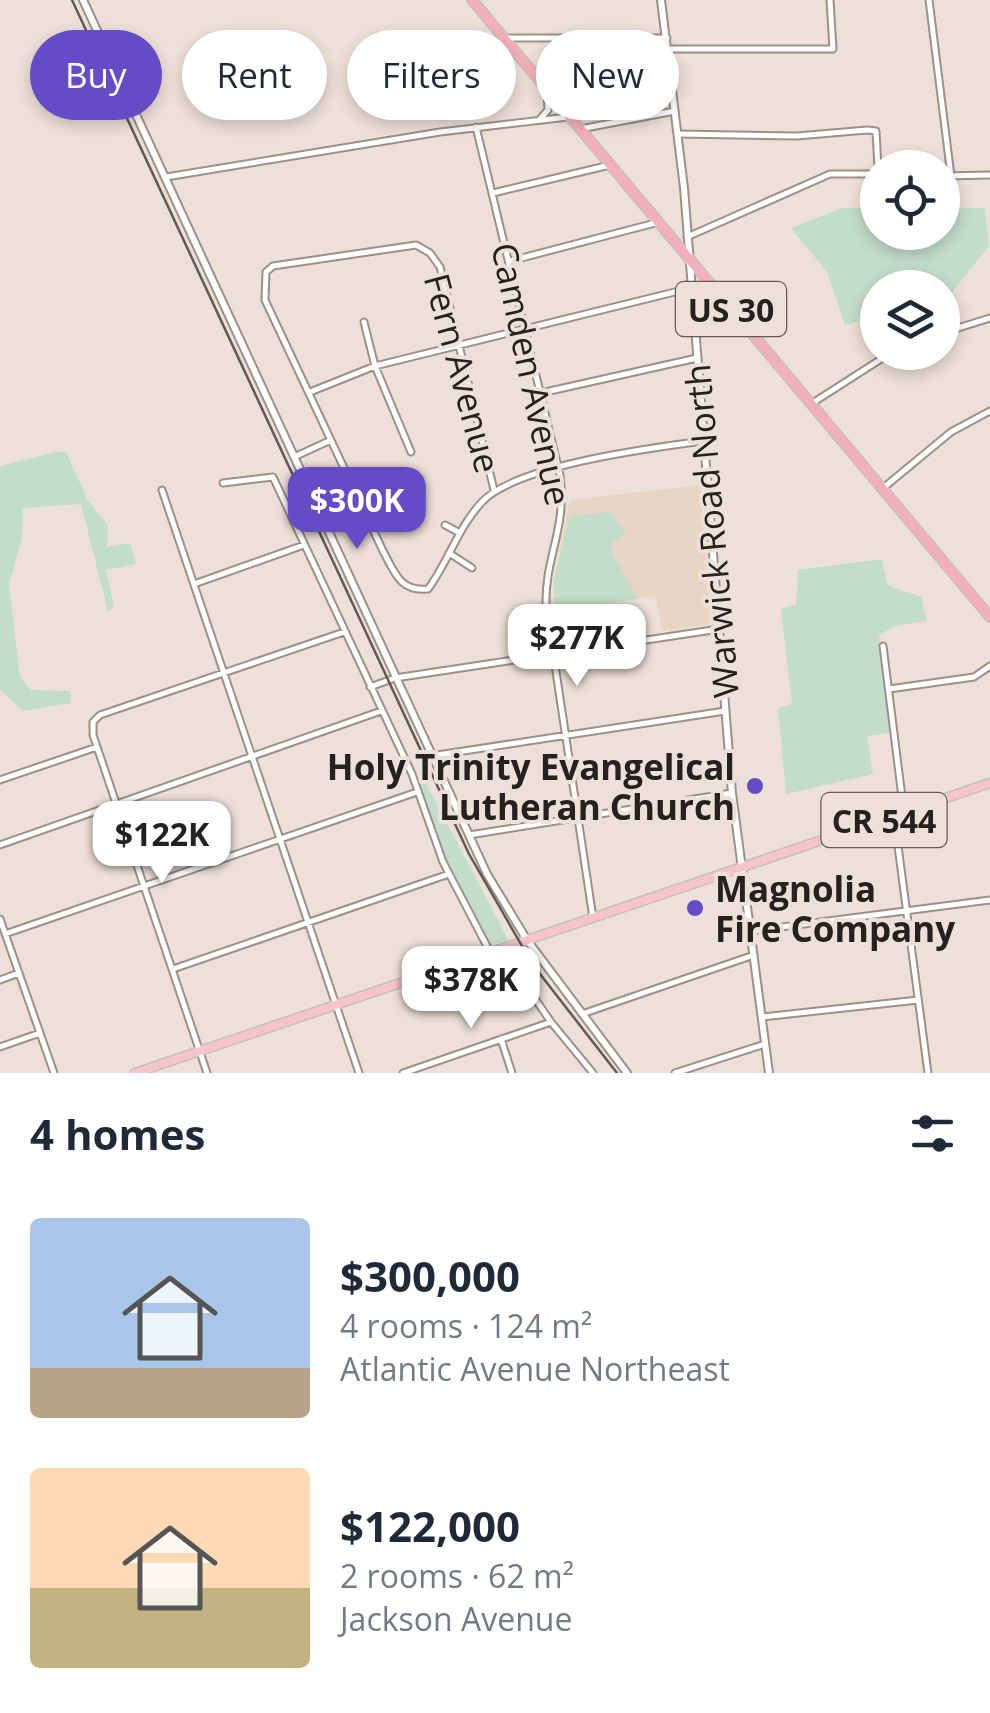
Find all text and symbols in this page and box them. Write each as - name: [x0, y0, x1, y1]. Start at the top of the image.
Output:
- chip: Buy: [30, 30, 162, 120]
- chip: Rent: [182, 30, 327, 120]
- chip: Filters: [347, 30, 516, 120]
- chip: New: [536, 30, 679, 120]
- map controls: [860, 150, 960, 370]
- button: locate: [860, 150, 960, 250]
- street label: Camden Avenue: [481, 238, 583, 510]
- street label: Fern Avenue: [414, 268, 512, 478]
- button: layers: [860, 270, 960, 370]
- road number: US 30: [676, 282, 786, 336]
- street label: Warwick Road North: [673, 362, 749, 700]
- pin: $300K: [287, 467, 427, 552]
- text: $300K: [310, 478, 404, 521]
- pin: $277K: [507, 604, 647, 689]
- text: $277K: [530, 615, 624, 658]
- place label: Holy Trinity Evangelical Lutheran Church: [327, 743, 735, 830]
- marker: Holy Trinity Evangelical Lutheran Church: [744, 775, 766, 797]
- road number: CR 544: [822, 793, 946, 847]
- pin: $122K: [92, 801, 232, 886]
- text: $122K: [115, 812, 209, 855]
- place label: Magnolia Fire Company: [715, 865, 955, 952]
- marker: Magnolia Fire Company: [684, 897, 706, 919]
- pin: $378K: [401, 946, 541, 1031]
- text: $378K: [424, 957, 518, 1000]
- text: 4 homes: [30, 1105, 205, 1162]
- icon: filters: [905, 1106, 960, 1161]
- text: $300,000: [340, 1247, 520, 1304]
- icon: home: [110, 1258, 230, 1378]
- text: 4 rooms · 124 m²: [340, 1304, 592, 1347]
- text: Atlantic Avenue Northeast: [340, 1347, 730, 1390]
- text: $122,000: [340, 1497, 520, 1554]
- icon: home: [110, 1508, 230, 1628]
- text: 2 rooms · 62 m²: [340, 1554, 574, 1597]
- text: Jackson Avenue: [340, 1597, 572, 1640]

